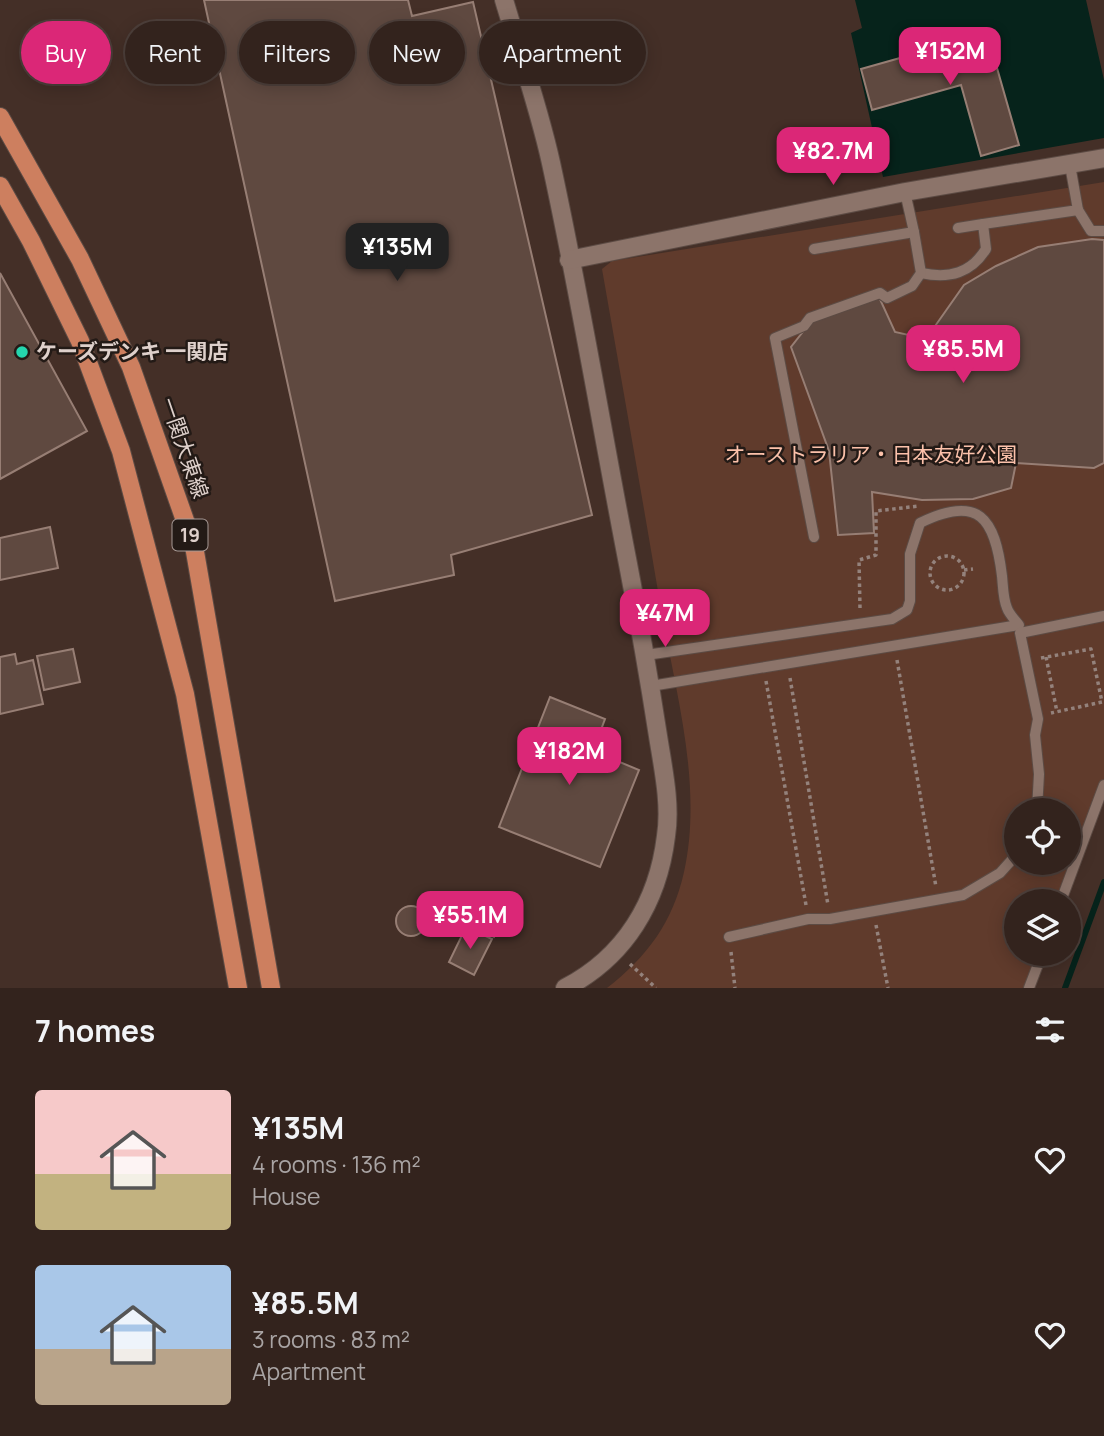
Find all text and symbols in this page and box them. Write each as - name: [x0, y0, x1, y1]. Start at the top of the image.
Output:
- chip: Buy: [21, 21, 111, 84]
- chip: Rent: [125, 21, 225, 84]
- chip: Filters: [239, 21, 355, 84]
- chip: New: [369, 21, 465, 84]
- chip: Apartment: [479, 21, 646, 84]
- pin: ¥152M: [901, 28, 999, 87]
- text: ¥152M: [915, 34, 985, 66]
- pin: ¥82.7M: [776, 128, 890, 187]
- text: ¥82.7M: [793, 134, 873, 166]
- pin: ¥135M: [348, 224, 446, 283]
- text: ¥135M: [362, 230, 432, 262]
- pin: ¥85.5M: [906, 326, 1020, 385]
- text: ¥85.5M: [922, 332, 1004, 364]
- place label: ケーズデンキ 一関店: [36, 337, 228, 365]
- marker: ケーズデンキ 一関店: [14, 344, 30, 360]
- street label: 一関大東線: [155, 393, 215, 502]
- park label: オーストラリア・日本友好公園: [725, 440, 1017, 468]
- road number: 19: [172, 520, 208, 550]
- pin: ¥47M: [624, 590, 706, 649]
- text: ¥47M: [636, 596, 694, 628]
- pin: ¥182M: [520, 728, 618, 787]
- text: ¥182M: [533, 734, 605, 766]
- map controls: [1004, 798, 1081, 966]
- button: locate: [1004, 798, 1081, 875]
- button: layers: [1004, 889, 1081, 966]
- pin: ¥55.1M: [413, 892, 527, 951]
- text: ¥55.1M: [433, 898, 507, 930]
- text: 7 homes: [35, 1010, 155, 1051]
- icon: filters: [1031, 1011, 1069, 1049]
- text: ¥135M: [252, 1107, 344, 1148]
- icon: home: [91, 1118, 175, 1202]
- icon: heart: [1031, 1141, 1069, 1179]
- text: 4 rooms · 136 m²: [252, 1148, 421, 1180]
- text: House: [252, 1180, 321, 1212]
- text: ¥85.5M: [252, 1282, 359, 1323]
- icon: home: [91, 1293, 175, 1377]
- icon: heart: [1031, 1316, 1069, 1354]
- text: 3 rooms · 83 m²: [252, 1323, 410, 1355]
- text: Apartment: [252, 1355, 366, 1387]

